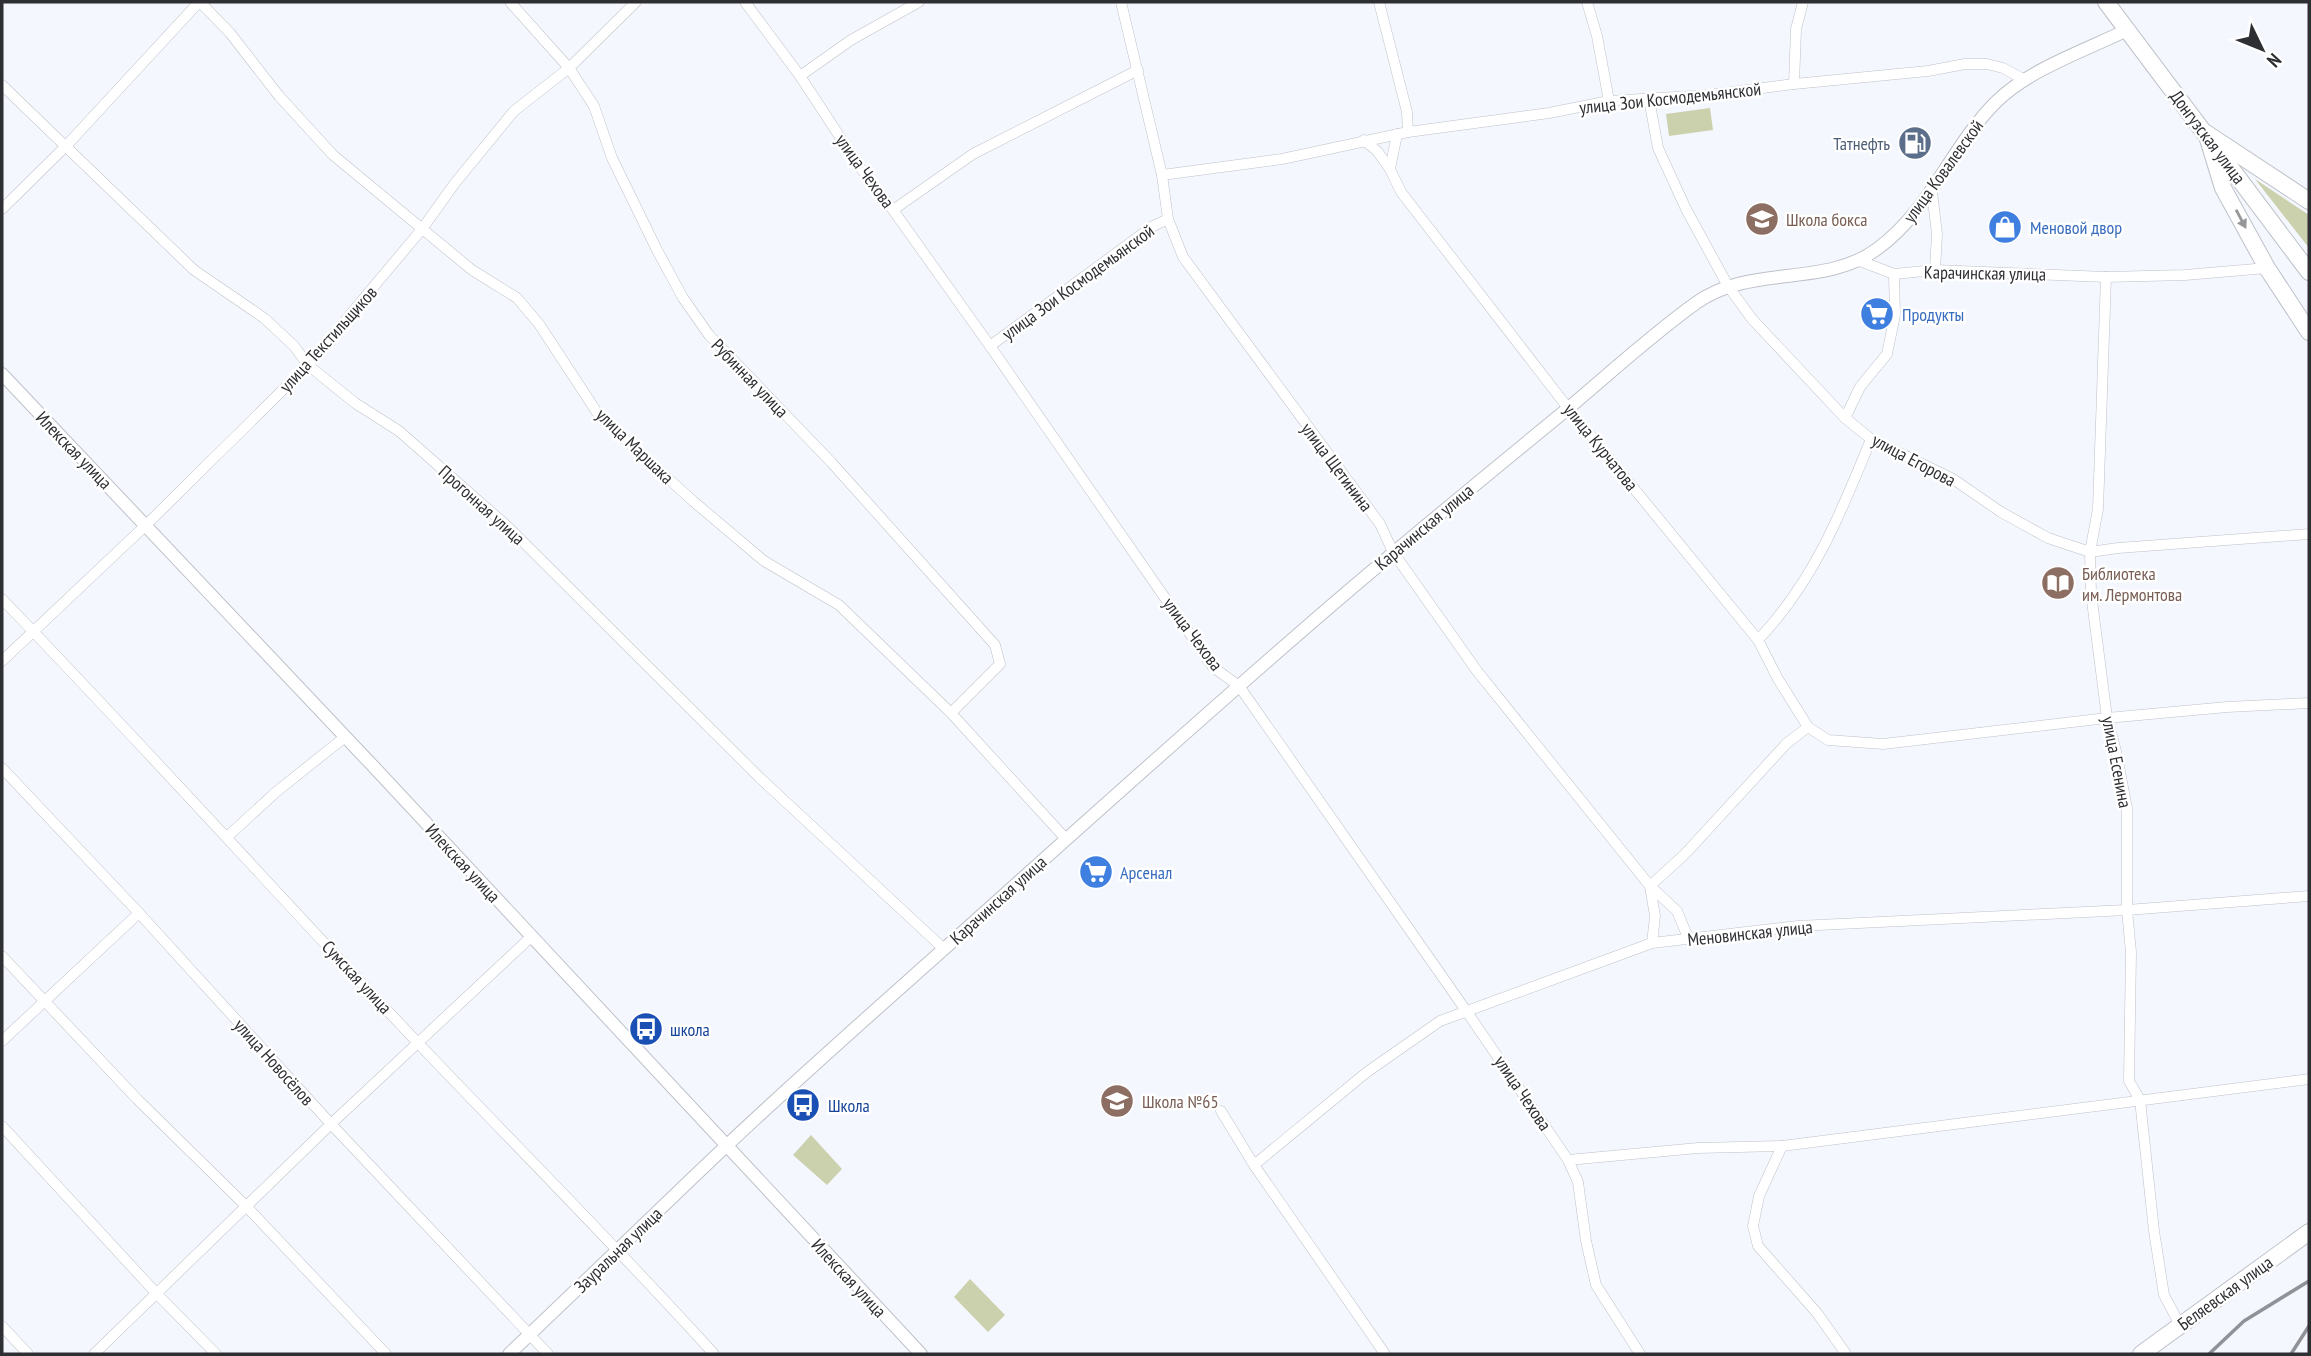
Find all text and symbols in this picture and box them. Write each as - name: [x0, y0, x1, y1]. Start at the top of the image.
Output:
- north arrow: [2227, 14, 2297, 84]
- text: N: [2262, 49, 2287, 73]
- street label: улица Зои Космодемьянской: [1578, 77, 1762, 119]
- street label: Донгузская улица: [2165, 85, 2251, 189]
- street label: улица Ковалевской: [1898, 115, 1988, 227]
- fuel station icon: Татнефть: [1896, 124, 1934, 162]
- street label: улица Чехова: [830, 129, 900, 213]
- place label: Татнефть: [1833, 132, 1890, 155]
- school or university icon: Школа бокса: [1743, 200, 1781, 238]
- place label: Школа бокса: [1786, 208, 1868, 231]
- shop icon: Меновой двор: [1986, 208, 2024, 246]
- one-way arrow: [2235, 209, 2246, 229]
- place label: Меновой двор: [2030, 216, 2122, 239]
- street label: улица Зои Космодемьянской: [997, 219, 1159, 345]
- street label: Карачинская улица: [1924, 260, 2046, 286]
- street label: улица Текстильщиков: [274, 281, 382, 397]
- supermarket icon: Продукты: [1858, 295, 1896, 333]
- place label: Продукты: [1902, 303, 1964, 326]
- street label: Рубинная улица: [707, 334, 793, 422]
- street label: улица Курчатова: [1559, 398, 1643, 496]
- street label: улица Маршака: [591, 403, 679, 489]
- street label: Илекская улица: [31, 406, 117, 494]
- street label: улица Щетинина: [1296, 418, 1378, 516]
- street label: улица Егорова: [1868, 428, 1960, 492]
- street label: Прогонная улица: [434, 460, 530, 550]
- street label: Карачинская улица: [1370, 479, 1478, 575]
- place label: Библиотека им. Лермонтова: [2082, 562, 2182, 606]
- library icon: Библиотека им. Лермонтова: [2039, 564, 2077, 602]
- street label: улица Чехова: [1158, 593, 1228, 675]
- street label: улица Есенина: [2097, 714, 2137, 810]
- street label: Илекская улица: [421, 819, 505, 907]
- street label: Карачинская улица: [945, 851, 1051, 949]
- supermarket icon: Арсенал: [1077, 853, 1115, 891]
- place label: Арсенал: [1120, 861, 1172, 884]
- street label: Меновинская улица: [1686, 915, 1814, 951]
- street label: Сумская улица: [317, 935, 397, 1019]
- bus stop icon: школа: [627, 1010, 665, 1048]
- street label: улица Новосёлов: [229, 1014, 319, 1110]
- place label: школа: [670, 1018, 710, 1041]
- street label: улица Чехова: [1489, 1051, 1557, 1135]
- school or university icon: Школа №65: [1098, 1082, 1136, 1120]
- bus stop icon: Школа: [784, 1086, 822, 1124]
- place label: Школа №65: [1142, 1090, 1219, 1113]
- place label: Школа: [828, 1094, 870, 1117]
- street label: Зауральная улица: [569, 1202, 667, 1298]
- street label: Илекская улица: [807, 1234, 891, 1322]
- street label: Беляевская улица: [2173, 1251, 2277, 1335]

